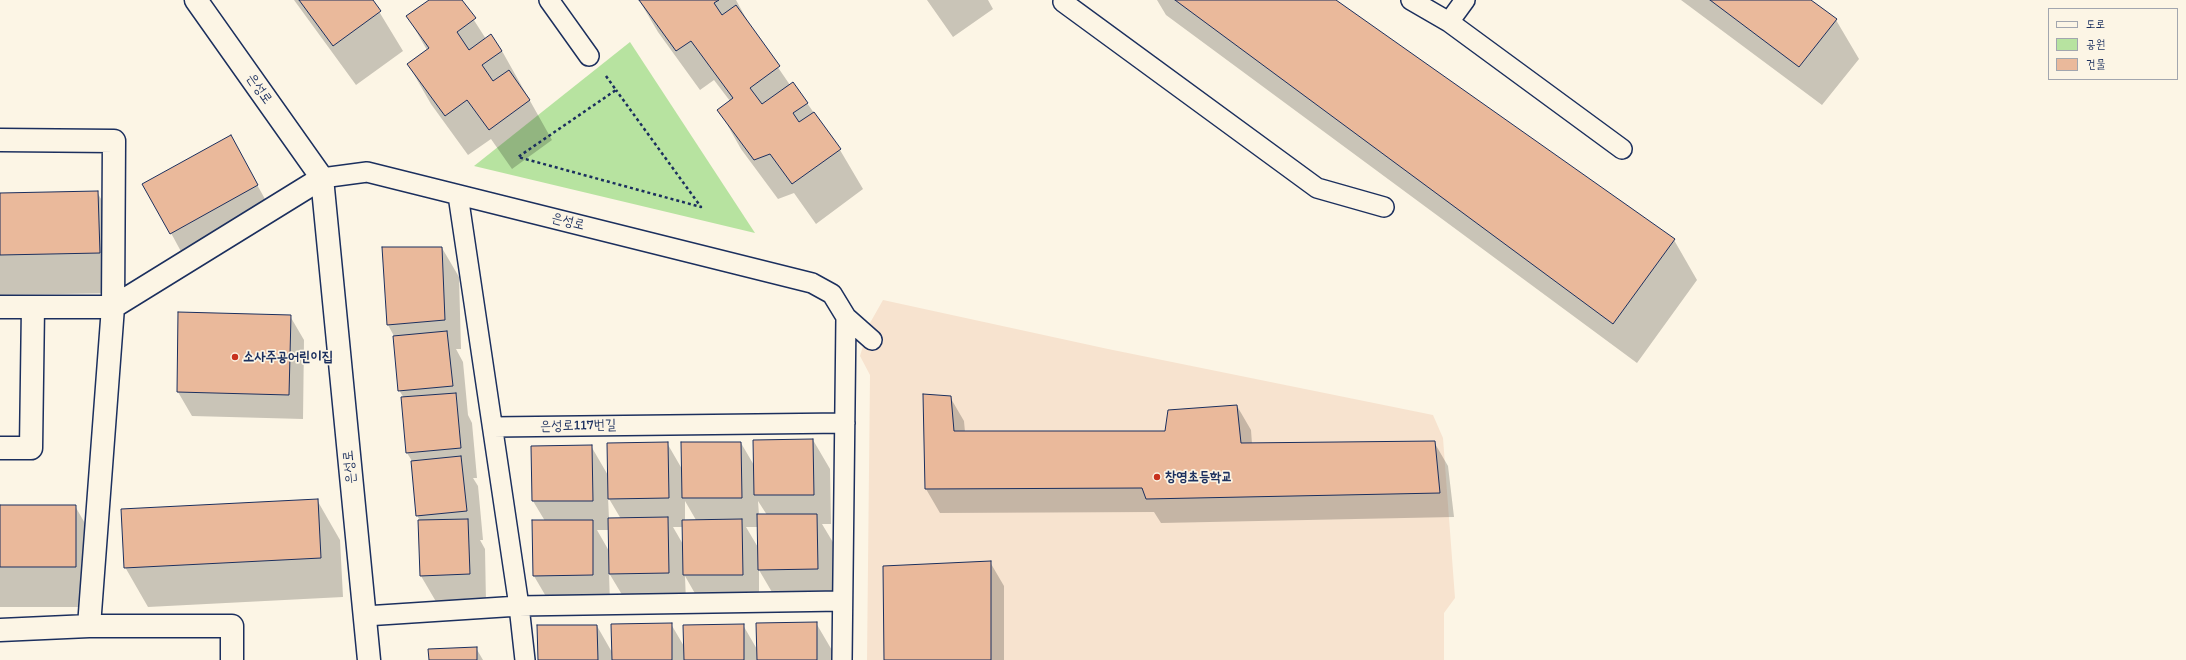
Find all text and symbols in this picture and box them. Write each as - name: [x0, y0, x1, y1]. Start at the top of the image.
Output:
- legend: [2048, 8, 2178, 80]
- text: 도로: [2086, 17, 2105, 31]
- text: 공원: [2086, 37, 2105, 51]
- text: 건물: [2086, 57, 2105, 71]
- street label: 은성로: [242, 70, 276, 108]
- street label: 은성로: [550, 210, 586, 234]
- place label: 소사주공어린이집: [243, 349, 333, 365]
- marker: 소사주공어린이집: [230, 352, 240, 362]
- street label: 은성로117번길: [540, 417, 616, 435]
- street label: 은성로: [340, 449, 360, 485]
- place label: 창영초등학교: [1165, 469, 1233, 485]
- marker: 창영초등학교: [1152, 472, 1162, 482]

